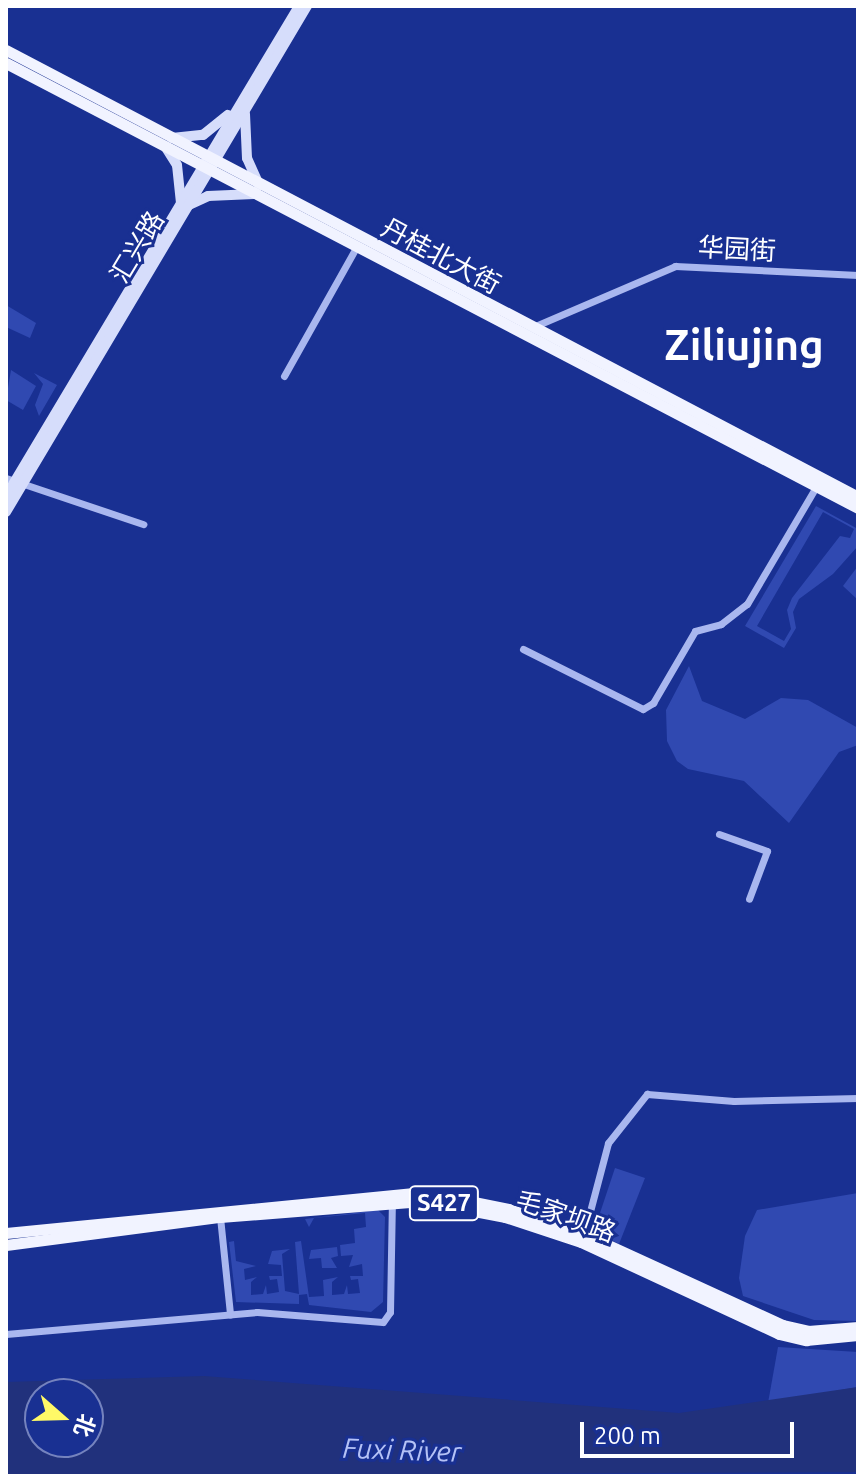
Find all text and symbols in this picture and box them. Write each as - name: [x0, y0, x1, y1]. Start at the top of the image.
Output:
- street label: 汇兴路: [104, 206, 170, 288]
- street label: 丹桂北大街: [376, 212, 506, 300]
- street label: 华园街: [697, 231, 777, 267]
- district label: Ziliujing: [664, 320, 824, 370]
- road number: S427: [408, 1183, 480, 1223]
- street label: 毛家坝路: [512, 1184, 620, 1248]
- north arrow: [24, 1378, 104, 1458]
- scale bar: [584, 1406, 798, 1456]
- text: 北: [70, 1411, 101, 1440]
- text: 200 m: [594, 1422, 661, 1449]
- water label: Fuxi River: [342, 1431, 462, 1469]

